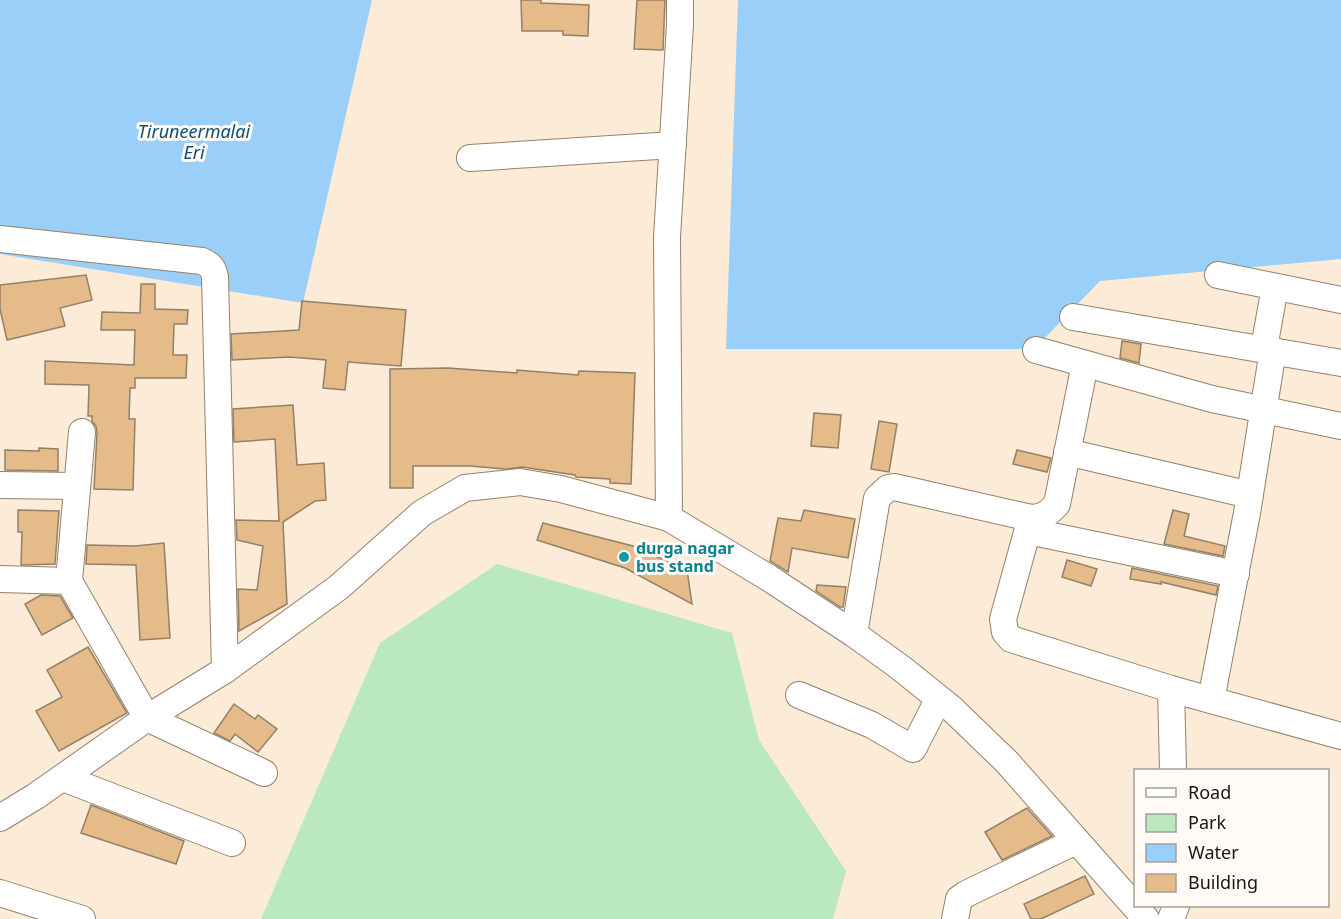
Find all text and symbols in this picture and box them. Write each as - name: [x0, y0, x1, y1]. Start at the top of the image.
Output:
- water label: Tiruneermalai Eri: [138, 119, 250, 164]
- place label: durga nagar bus stand: [636, 537, 734, 577]
- marker: durga nagar bus stand: [617, 550, 631, 564]
- legend: [1134, 769, 1329, 907]
- text: Road: [1188, 780, 1231, 804]
- text: Park: [1188, 810, 1226, 834]
- text: Water: [1188, 840, 1239, 864]
- text: Building: [1188, 870, 1258, 894]

